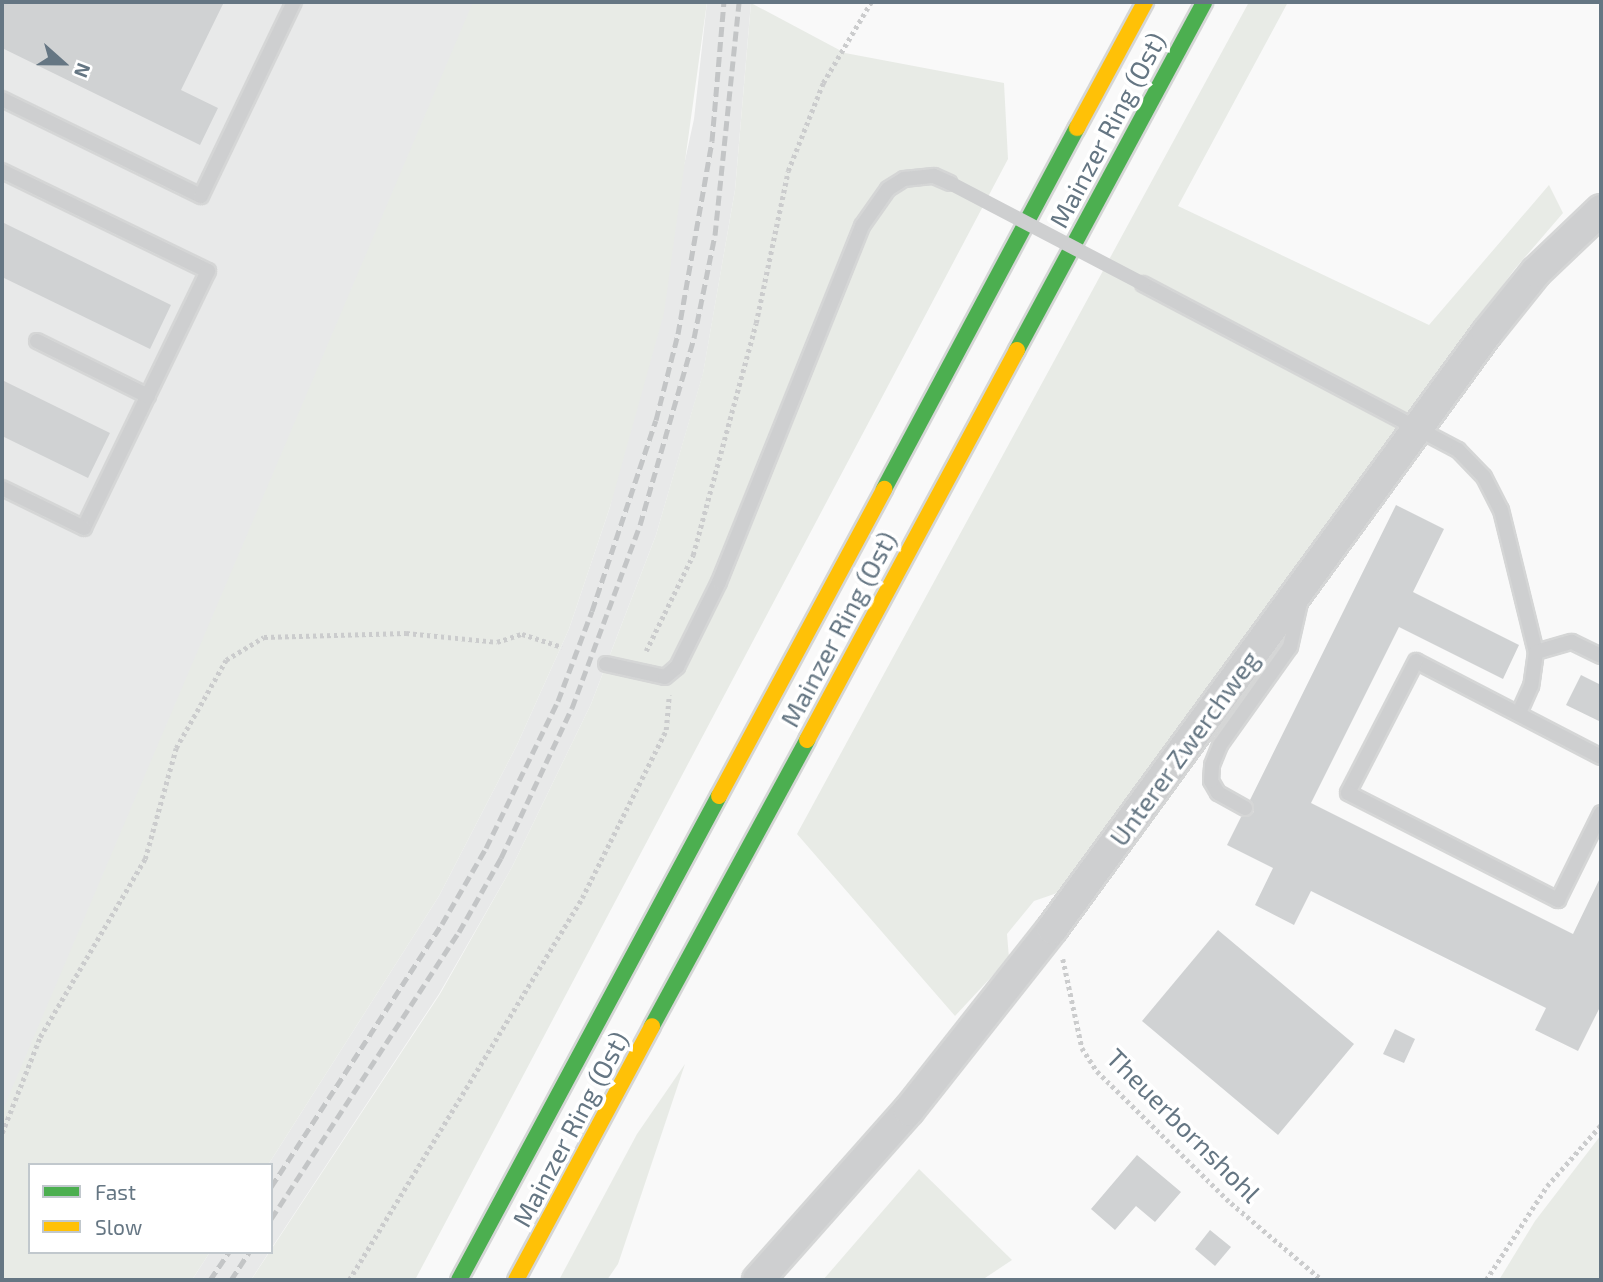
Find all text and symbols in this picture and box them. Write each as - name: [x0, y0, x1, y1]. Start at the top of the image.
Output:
- street label: Mainzer Ring (Ost): [1042, 27, 1172, 233]
- north arrow: [28, 28, 98, 98]
- text: N: [70, 60, 96, 81]
- street label: Mainzer Ring (Ost): [773, 526, 903, 732]
- street label: Unterer Zwerchweg: [1103, 644, 1265, 852]
- street label: Mainzer Ring (Ost): [505, 1026, 635, 1232]
- street label: Theuerbornshohl: [1101, 1042, 1267, 1208]
- legend: [28, 1163, 273, 1254]
- text: Fast: [95, 1179, 136, 1204]
- text: Slow: [95, 1214, 142, 1239]

